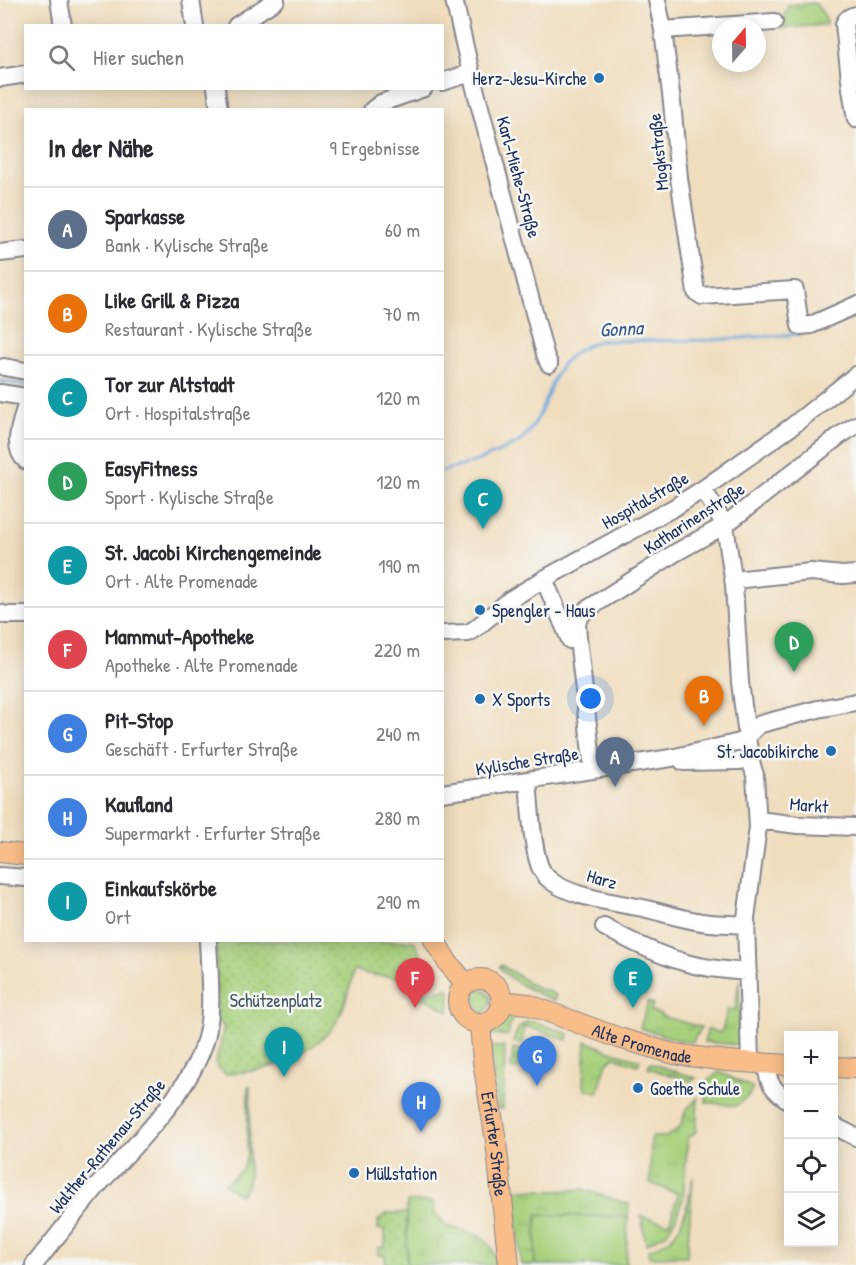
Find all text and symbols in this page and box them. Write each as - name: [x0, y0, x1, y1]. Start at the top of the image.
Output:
- north arrow: [712, 18, 766, 72]
- search box: [24, 24, 444, 90]
- icon: search: [45, 41, 78, 74]
- text: Hier suchen: [93, 42, 184, 72]
- place label: Herz-Jesu-Kirche: [472, 66, 587, 91]
- marker: Herz-Jesu-Kirche: [592, 71, 606, 85]
- street label: Mogkstraße: [642, 112, 674, 192]
- street label: Karl-Miehe-Straße: [491, 114, 547, 240]
- text: In der Nähe: [48, 130, 154, 165]
- text: 9 Ergebnisse: [330, 134, 420, 161]
- text: Sparkasse: [105, 201, 185, 231]
- text: A: [63, 216, 72, 243]
- text: 60 m: [385, 216, 420, 243]
- text: Bank · Kylische Straße: [105, 231, 269, 258]
- text: Like Grill & Pizza: [105, 285, 239, 315]
- text: B: [62, 300, 73, 327]
- text: 70 m: [383, 300, 420, 327]
- water label: Gonna: [599, 313, 646, 343]
- text: Restaurant · Kylische Straße: [105, 315, 312, 342]
- text: Tor zur Altstadt: [105, 369, 234, 399]
- text: C: [62, 384, 73, 411]
- text: 120 m: [376, 384, 420, 411]
- text: Ort · Hospitalstraße: [105, 399, 251, 426]
- text: EasyFitness: [105, 453, 198, 483]
- street label: Hospitalstraße: [597, 465, 693, 535]
- text: D: [63, 468, 72, 495]
- text: 120 m: [376, 468, 420, 495]
- street label: Katharinenstraße: [639, 476, 749, 560]
- pin: C: [464, 480, 502, 529]
- text: Sport · Kylische Straße: [105, 483, 274, 510]
- text: St. Jacobi Kirchengemeinde: [105, 537, 322, 567]
- text: E: [63, 552, 72, 579]
- text: 190 m: [378, 552, 420, 579]
- text: Ort · Alte Promenade: [105, 567, 258, 594]
- place label: Spengler - Haus: [492, 598, 595, 623]
- marker: Spengler - Haus: [473, 603, 487, 617]
- text: Mammut-Apotheke: [105, 621, 254, 651]
- pin: D: [774, 622, 814, 672]
- text: F: [64, 636, 71, 663]
- text: 220 m: [374, 636, 420, 663]
- text: Apotheke · Alte Promenade: [105, 651, 298, 678]
- pin: B: [684, 676, 724, 726]
- your location: [576, 684, 605, 713]
- place label: X Sports: [492, 687, 550, 712]
- marker: X Sports: [473, 692, 487, 706]
- text: Pit-Stop: [105, 705, 173, 735]
- text: G: [63, 720, 72, 747]
- text: 240 m: [376, 720, 420, 747]
- text: Geschäft · Erfurter Straße: [105, 735, 298, 762]
- pin: A: [596, 738, 634, 787]
- place label: St. Jacobikirche: [717, 739, 819, 764]
- street label: Kylische Straße: [474, 741, 580, 781]
- marker: St. Jacobikirche: [824, 744, 838, 758]
- text: Kaufland: [105, 789, 172, 819]
- street label: Markt: [789, 791, 830, 819]
- text: H: [63, 804, 72, 831]
- text: 280 m: [375, 804, 420, 831]
- text: Supermarkt · Erfurter Straße: [105, 819, 321, 846]
- street label: Harz: [584, 863, 620, 895]
- text: Einkaufskörbe: [105, 873, 217, 903]
- text: I: [65, 888, 70, 915]
- text: 290 m: [376, 888, 420, 915]
- text: Ort: [105, 903, 131, 930]
- pin: F: [396, 958, 434, 1008]
- pin: E: [614, 958, 652, 1008]
- park label: Schützenplatz: [230, 988, 323, 1013]
- street label: Alte Promenade: [589, 1017, 693, 1069]
- pin: I: [264, 1028, 304, 1077]
- map controls: [784, 1031, 838, 1247]
- button: +: [784, 1031, 838, 1085]
- pin: G: [518, 1036, 556, 1086]
- street label: Walther-Rathenau-Straße: [43, 1073, 171, 1219]
- place label: Goethe Schule: [650, 1076, 740, 1101]
- marker: Goethe Schule: [631, 1081, 645, 1095]
- pin: H: [402, 1082, 440, 1132]
- button: −: [784, 1085, 838, 1139]
- street label: Erfurter Straße: [476, 1090, 514, 1197]
- button: locate: [784, 1139, 838, 1193]
- place label: Müllstation: [366, 1161, 437, 1186]
- marker: Müllstation: [347, 1166, 361, 1180]
- button: layers: [784, 1193, 838, 1247]

